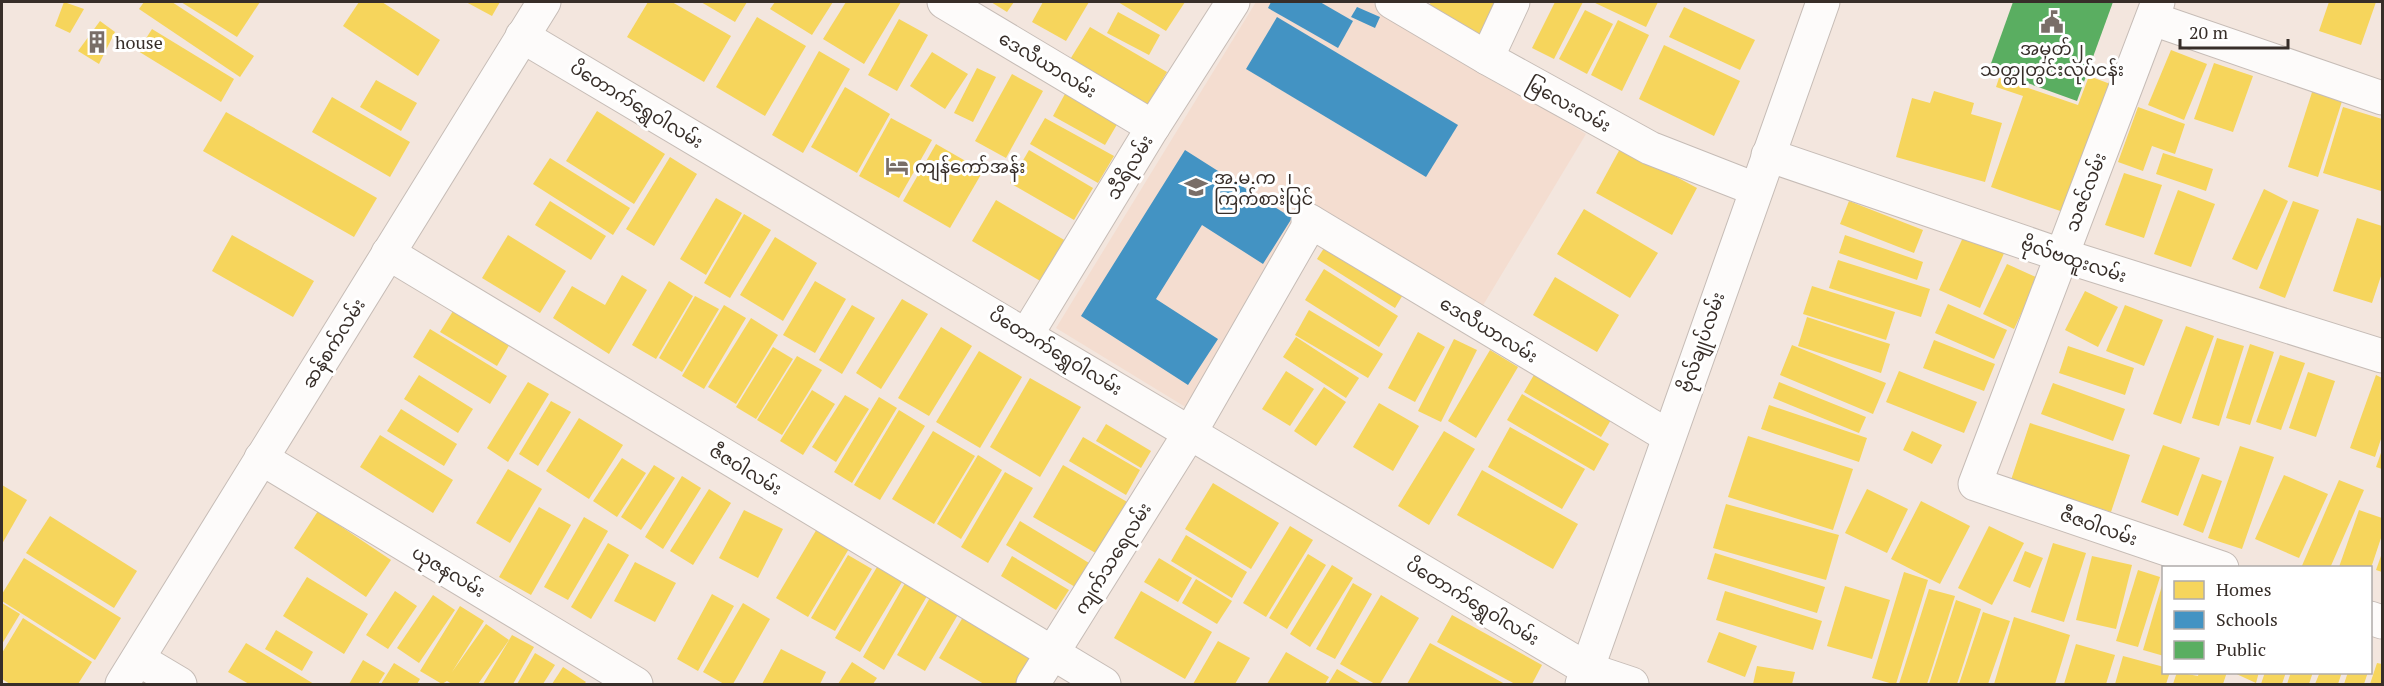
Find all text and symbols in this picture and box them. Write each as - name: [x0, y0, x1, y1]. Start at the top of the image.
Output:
- public building icon: အမှတ်၂ သတ္တုတွင်းလုပ်ငန်း: [2039, 9, 2065, 35]
- scale bar: [2180, 12, 2288, 50]
- text: 20 m: [2189, 20, 2229, 44]
- street label: ဒေလီယာလမ်း: [995, 25, 1102, 103]
- building icon: house: [84, 29, 110, 55]
- place label: house: [115, 30, 163, 54]
- place label: အမှတ်၂ သတ္တုတွင်းလုပ်ငန်း: [1980, 36, 2124, 85]
- street label: ပိတောက်ရွှေဝါလမ်း: [564, 54, 708, 157]
- street label: မြလေးလမ်း: [1521, 71, 1615, 140]
- street label: သီရိလမ်း: [1099, 130, 1161, 206]
- street label: သဇင်လမ်း: [2059, 149, 2111, 235]
- hotel icon: ကျန်ကော်အန်း: [884, 153, 910, 179]
- place label: ကျန်ကော်အန်း: [915, 154, 1025, 182]
- place label: အ.မ.က ၂ ကြက်စားပြင်: [1214, 165, 1313, 214]
- school or university icon: အ.မ.က ၂ ကြက်စားပြင်: [1183, 174, 1209, 200]
- street label: ဗိုလ်ဗထူးလမ်း: [2017, 230, 2130, 291]
- street label: ဗိုလ်ချုပ်လမ်း: [1672, 288, 1733, 397]
- street label: ဒေလီယာလမ်း: [1436, 290, 1543, 368]
- street label: ဆန်စက်လမ်း: [296, 294, 373, 395]
- street label: ပိတောက်ရွှေဝါလမ်း: [983, 301, 1127, 404]
- street label: ဇီဇဝါလမ်း: [705, 437, 787, 500]
- street label: ကျက်သရေလမ်း: [1068, 498, 1159, 621]
- street label: ဇီဇဝါလမ်း: [2057, 501, 2141, 550]
- street label: ယုဇနလမ်း: [406, 540, 490, 606]
- street label: ပိတောက်ရွှေဝါလမ်း: [1400, 551, 1544, 654]
- legend: [2162, 566, 2372, 674]
- text: Homes: [2216, 577, 2271, 601]
- text: Schools: [2216, 607, 2278, 631]
- text: Public: [2216, 637, 2266, 661]

